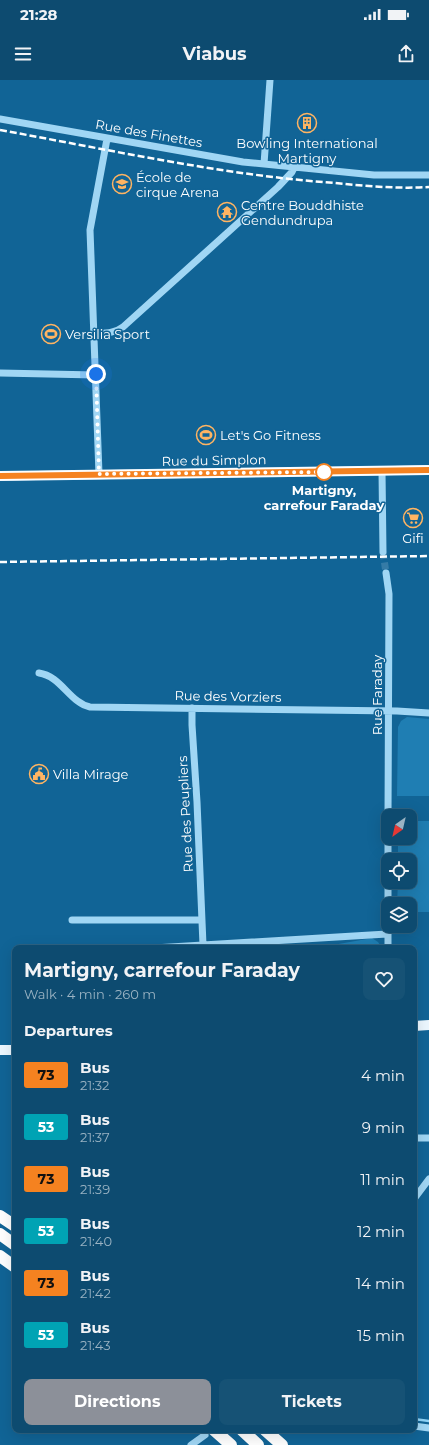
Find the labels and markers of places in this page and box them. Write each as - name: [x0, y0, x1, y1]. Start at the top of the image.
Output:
- building icon: Bowling International Martigny: [296, 112, 318, 134]
- place label: Bowling International Martigny: [236, 135, 378, 166]
- place label: École de cirque Arena: [136, 169, 219, 200]
- school or university icon: École de cirque Arena: [111, 173, 133, 195]
- place label: Centre Bouddhiste Gendundrupa: [241, 197, 364, 228]
- temple icon: Centre Bouddhiste Gendundrupa: [216, 201, 238, 223]
- sports icon: Versilia Sport: [40, 323, 62, 345]
- place label: Versilia Sport: [65, 326, 150, 342]
- sports icon: Let's Go Fitness: [195, 424, 217, 446]
- place label: Let's Go Fitness: [220, 427, 321, 443]
- marker: Martigny, carrefour Faraday: [315, 463, 333, 481]
- place label: Martigny, carrefour Faraday: [264, 482, 385, 513]
- supermarket icon: Gifi: [402, 507, 424, 529]
- place label: Gifi: [402, 530, 424, 546]
- public building icon: Villa Mirage: [28, 763, 50, 785]
- place label: Villa Mirage: [53, 766, 129, 782]

